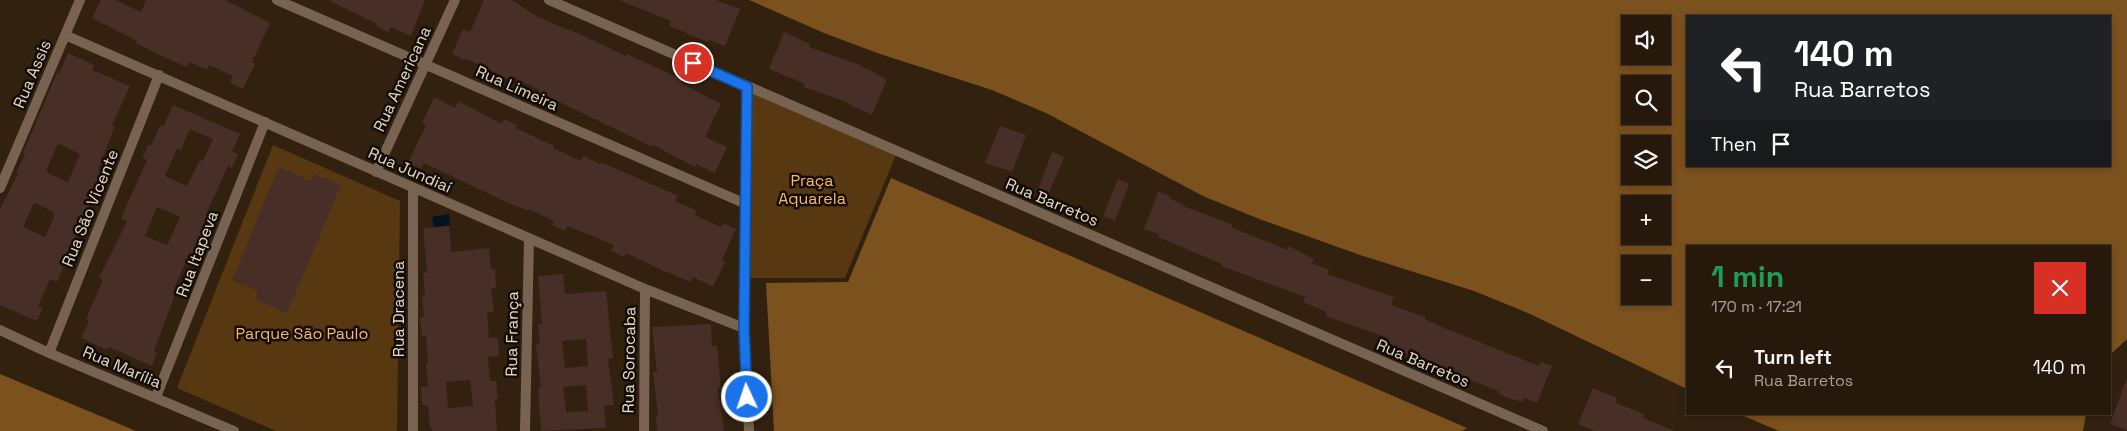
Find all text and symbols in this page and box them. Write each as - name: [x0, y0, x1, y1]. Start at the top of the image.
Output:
- map controls: [1621, 15, 1671, 305]
- button: sound: [1621, 15, 1671, 65]
- street label: Rua Americana: [368, 23, 436, 135]
- text: 140 m: [1794, 32, 1894, 76]
- icon: left: [1711, 35, 1776, 100]
- street label: Rua Assis: [8, 37, 56, 111]
- pin: [672, 42, 714, 84]
- icon: arrive: [679, 49, 707, 77]
- street label: Rua Limeira: [473, 61, 561, 115]
- button: search: [1621, 75, 1671, 125]
- text: Rua Barretos: [1794, 75, 1931, 103]
- icon: arrive: [1767, 130, 1795, 158]
- text: Then: [1711, 132, 1757, 157]
- button: layers: [1621, 135, 1671, 185]
- street label: Rua Jundiaí: [365, 142, 455, 198]
- street label: Rua São Vicente: [57, 146, 123, 270]
- park label: Praça Aquarela: [778, 170, 846, 209]
- street label: Rua Barretos: [1002, 173, 1102, 231]
- button: +: [1621, 195, 1671, 245]
- street label: Rua Itapeva: [171, 208, 223, 300]
- button: −: [1621, 255, 1671, 305]
- text: 1 min: [1711, 257, 1784, 296]
- street label: Rua Dracena: [388, 261, 409, 357]
- button: close: [2034, 262, 2086, 314]
- street label: Rua França: [501, 291, 523, 377]
- text: 170 m · 17:21: [1711, 296, 1802, 317]
- street label: Rua Sorocaba: [618, 306, 640, 414]
- park label: Parque São Paulo: [236, 323, 368, 344]
- street label: Rua Barretos: [1373, 334, 1473, 392]
- street label: Rua Marília: [80, 341, 164, 393]
- text: Turn left: [1754, 345, 1832, 370]
- icon: left: [1711, 354, 1739, 382]
- text: 140 m: [2033, 355, 2086, 380]
- position arrow: [720, 370, 772, 422]
- text: Rua Barretos: [1754, 370, 1853, 391]

